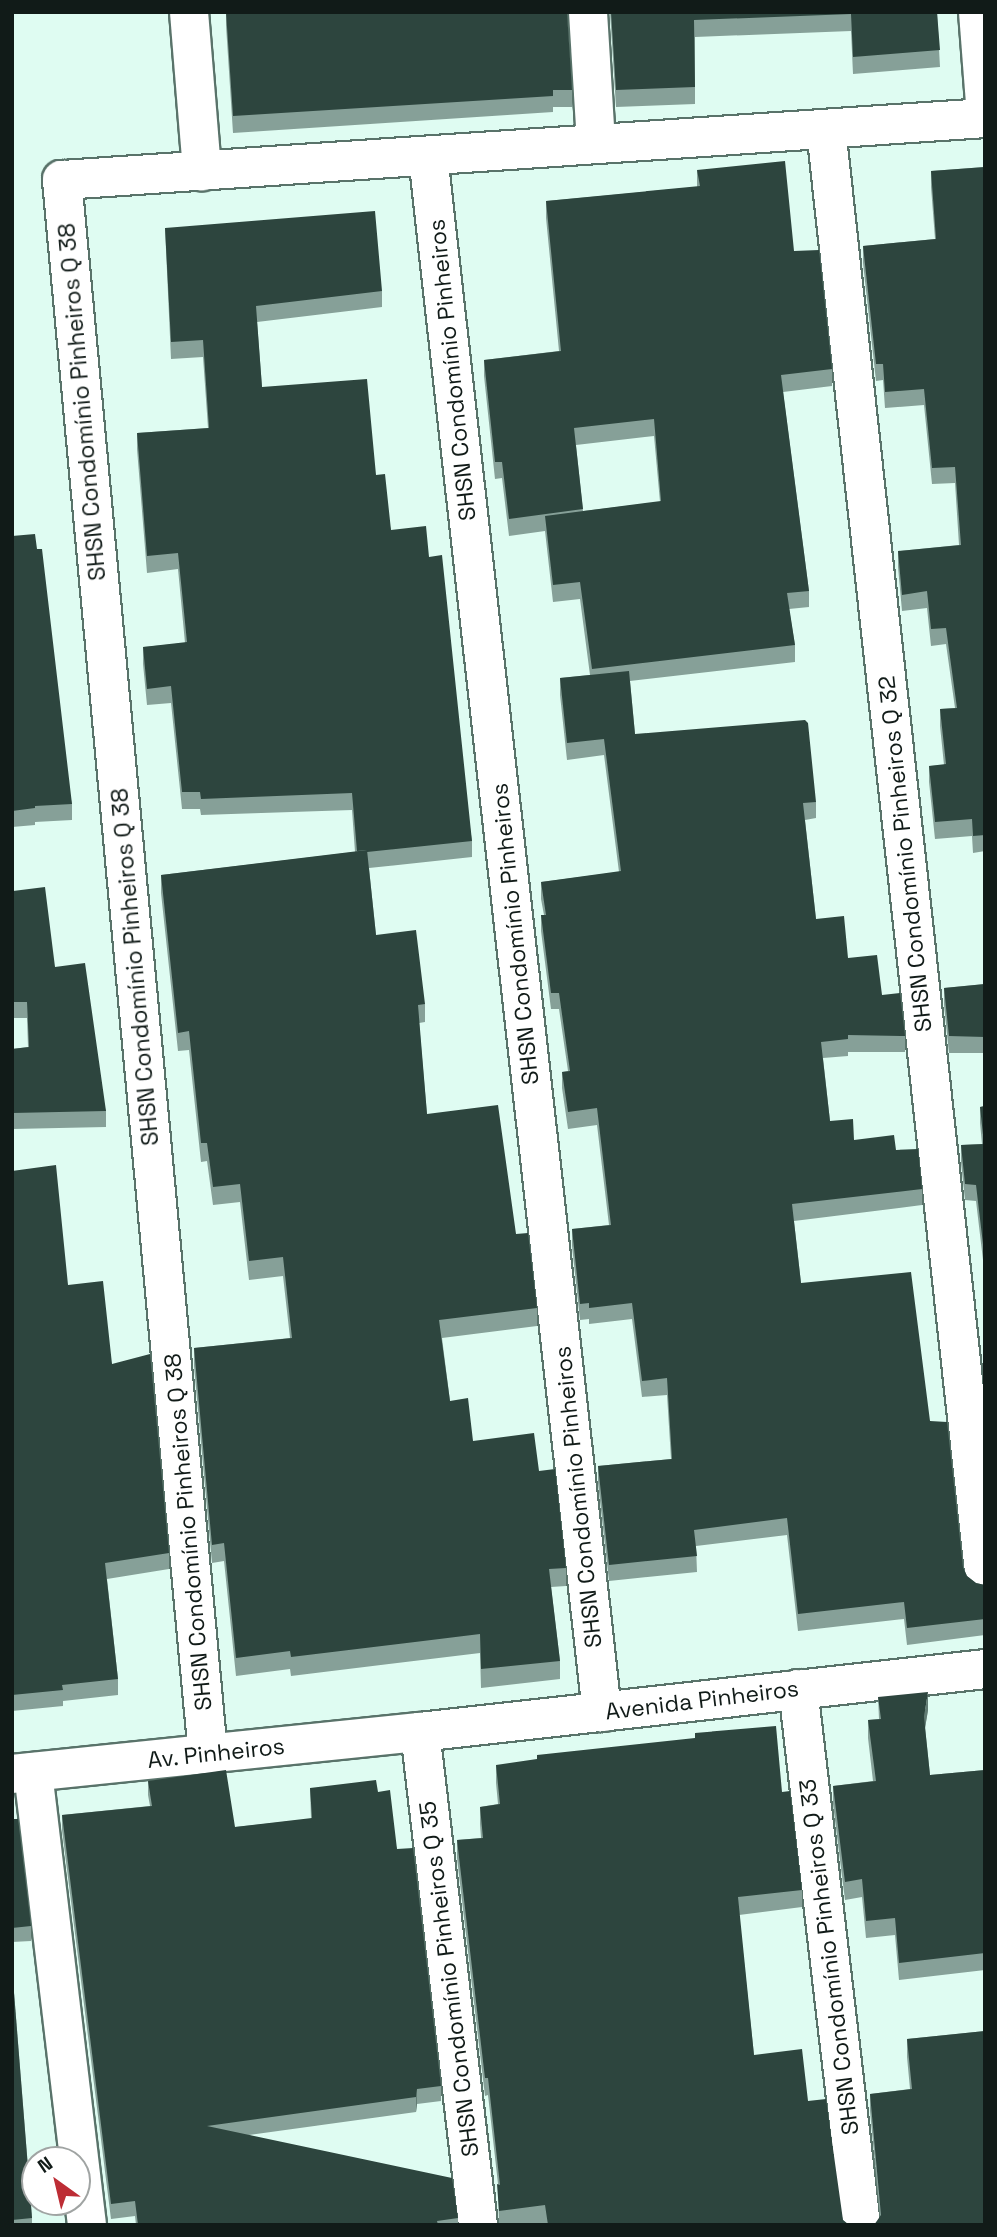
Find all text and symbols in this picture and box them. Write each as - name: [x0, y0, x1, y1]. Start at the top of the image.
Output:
- street label: SHSN Condomínio Pinheiros: [422, 218, 482, 522]
- street label: SHSN Condomínio Pinheiros Q 38: [53, 222, 111, 582]
- street label: SHSN Condomínio Pinheiros Q 32: [873, 674, 937, 1034]
- street label: SHSN Condomínio Pinheiros: [485, 782, 545, 1086]
- street label: SHSN Condomínio Pinheiros Q 38: [106, 787, 164, 1147]
- street label: SHSN Condomínio Pinheiros: [548, 1345, 608, 1649]
- street label: SHSN Condomínio Pinheiros Q 38: [159, 1352, 217, 1712]
- street label: Avenida Pinheiros: [604, 1674, 800, 1726]
- street label: Av. Pinheiros: [146, 1732, 286, 1774]
- street label: SHSN Condomínio Pinheiros Q 33: [793, 1777, 865, 2137]
- street label: SHSN Condomínio Pinheiros Q 35: [413, 1800, 485, 2158]
- north arrow: [21, 2146, 91, 2216]
- text: N: [33, 2151, 57, 2179]

